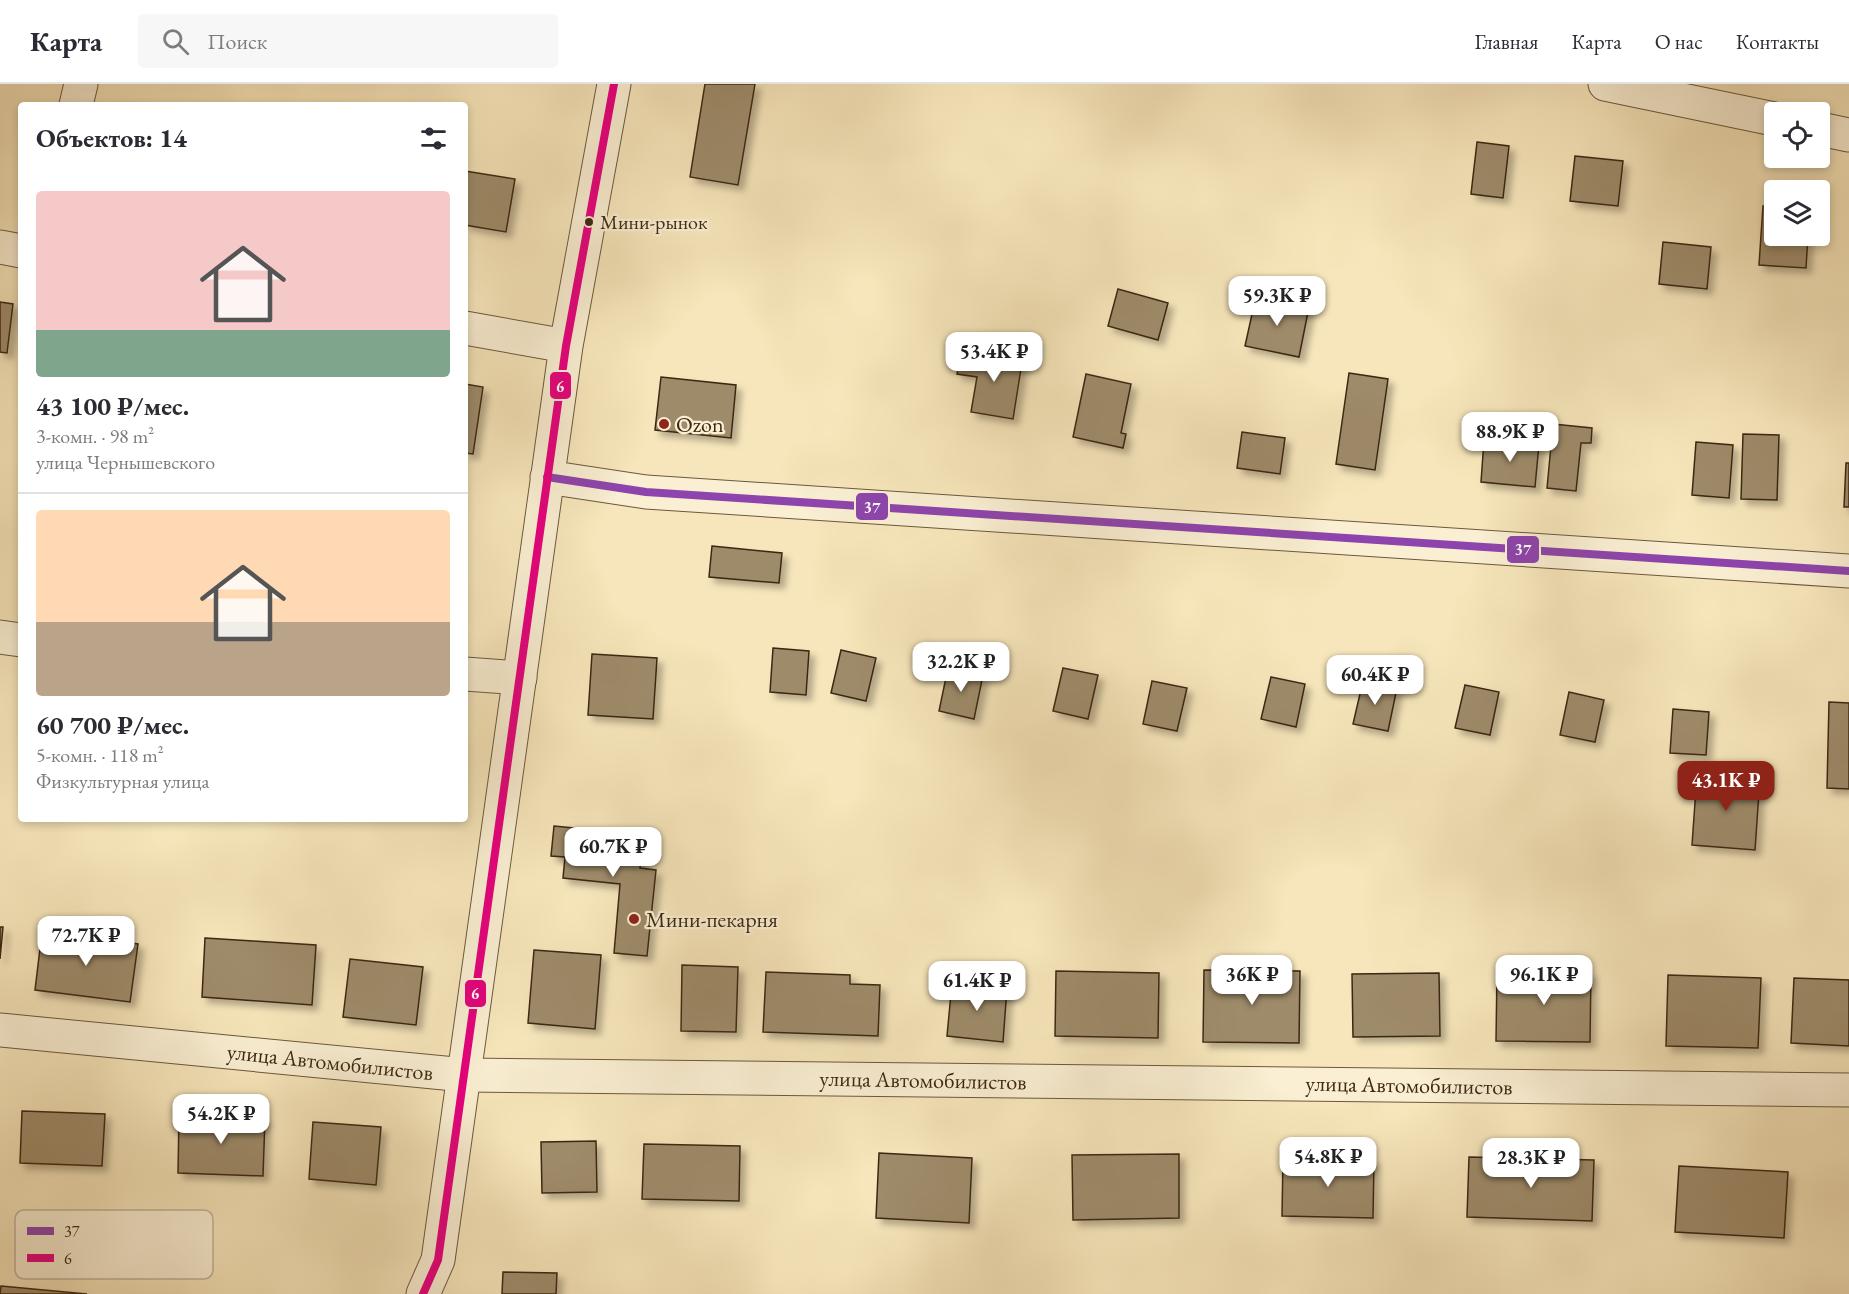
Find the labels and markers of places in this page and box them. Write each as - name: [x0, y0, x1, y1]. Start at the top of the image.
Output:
- place label: Мини-рынок: [600, 209, 708, 235]
- marker: Мини-рынок: [583, 216, 595, 228]
- pin: 59.3K ₽: [1222, 276, 1332, 327]
- pin: 53.4K ₽: [939, 332, 1049, 383]
- place label: Ozon: [676, 410, 724, 439]
- pin: 88.9K ₽: [1455, 412, 1565, 463]
- marker: Ozon: [657, 417, 671, 431]
- pin: 32.2K ₽: [906, 642, 1016, 693]
- pin: 60.4K ₽: [1320, 655, 1430, 706]
- pin: 43.1K ₽: [1671, 761, 1781, 812]
- pin: 60.7K ₽: [558, 827, 668, 878]
- place label: Мини-пекарня: [646, 905, 778, 934]
- marker: Мини-пекарня: [627, 912, 641, 926]
- pin: 72.7K ₽: [31, 916, 141, 967]
- pin: 36K ₽: [1210, 955, 1294, 1006]
- pin: 96.1K ₽: [1489, 955, 1599, 1006]
- pin: 61.4K ₽: [922, 961, 1032, 1012]
- pin: 54.2K ₽: [166, 1094, 276, 1145]
- pin: 54.8K ₽: [1273, 1137, 1383, 1188]
- pin: 28.3K ₽: [1476, 1138, 1586, 1189]

